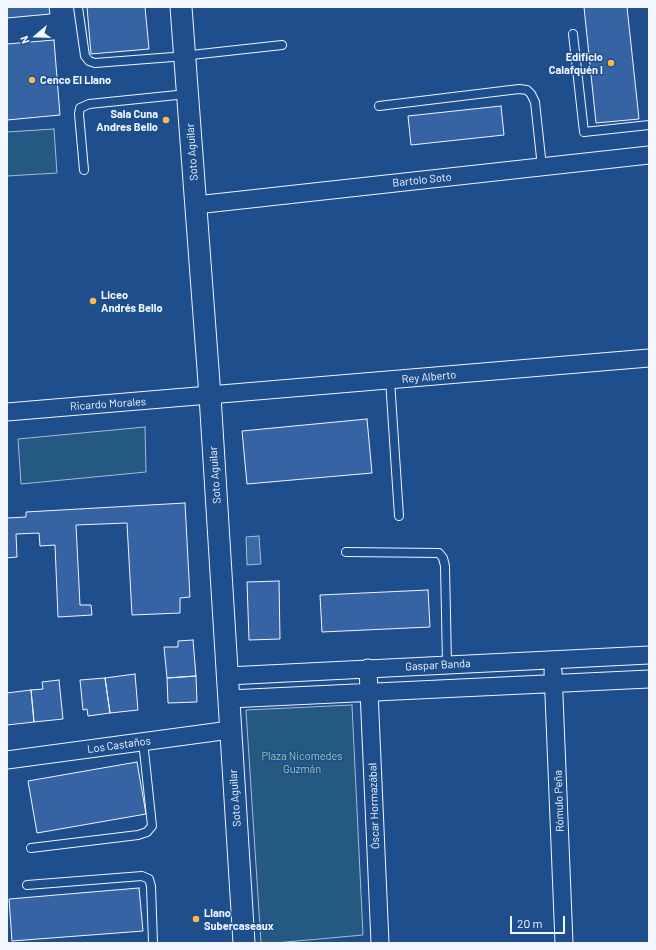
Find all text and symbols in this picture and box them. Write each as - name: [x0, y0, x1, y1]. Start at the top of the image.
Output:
- north arrow: [16, 16, 56, 56]
- text: N: [17, 34, 32, 46]
- place label: Edificio Calafquén I: [549, 50, 603, 76]
- marker: Edificio Calafquén I: [606, 58, 616, 68]
- place label: Cenco El Llano: [40, 73, 111, 87]
- marker: Cenco El Llano: [27, 75, 37, 85]
- place label: Sala Cuna Andres Bello: [96, 107, 158, 133]
- marker: Sala Cuna Andres Bello: [161, 115, 171, 125]
- street label: Soto Aguilar: [183, 123, 201, 181]
- street label: Bartolo Soto: [392, 170, 452, 190]
- place label: Liceo Andrés Bello: [101, 288, 163, 314]
- marker: Liceo Andrés Bello: [88, 296, 98, 306]
- street label: Rey Alberto: [401, 368, 457, 386]
- street label: Ricardo Morales: [70, 395, 146, 413]
- street label: Soto Aguilar: [206, 446, 224, 504]
- street label: Gaspar Banda: [405, 657, 471, 673]
- street label: Los Castaños: [86, 734, 152, 756]
- park label: Plaza Nicomedes Guzmán: [261, 749, 343, 775]
- street label: Óscar Hormazábal: [366, 763, 382, 849]
- street label: Soto Aguilar: [226, 769, 244, 827]
- street label: Rómulo Peña: [551, 770, 567, 832]
- place label: Llano Subercaseaux: [204, 906, 274, 932]
- scale bar: [512, 908, 567, 934]
- marker: Llano Subercaseaux: [191, 914, 201, 924]
- text: 20 m: [517, 916, 543, 930]

